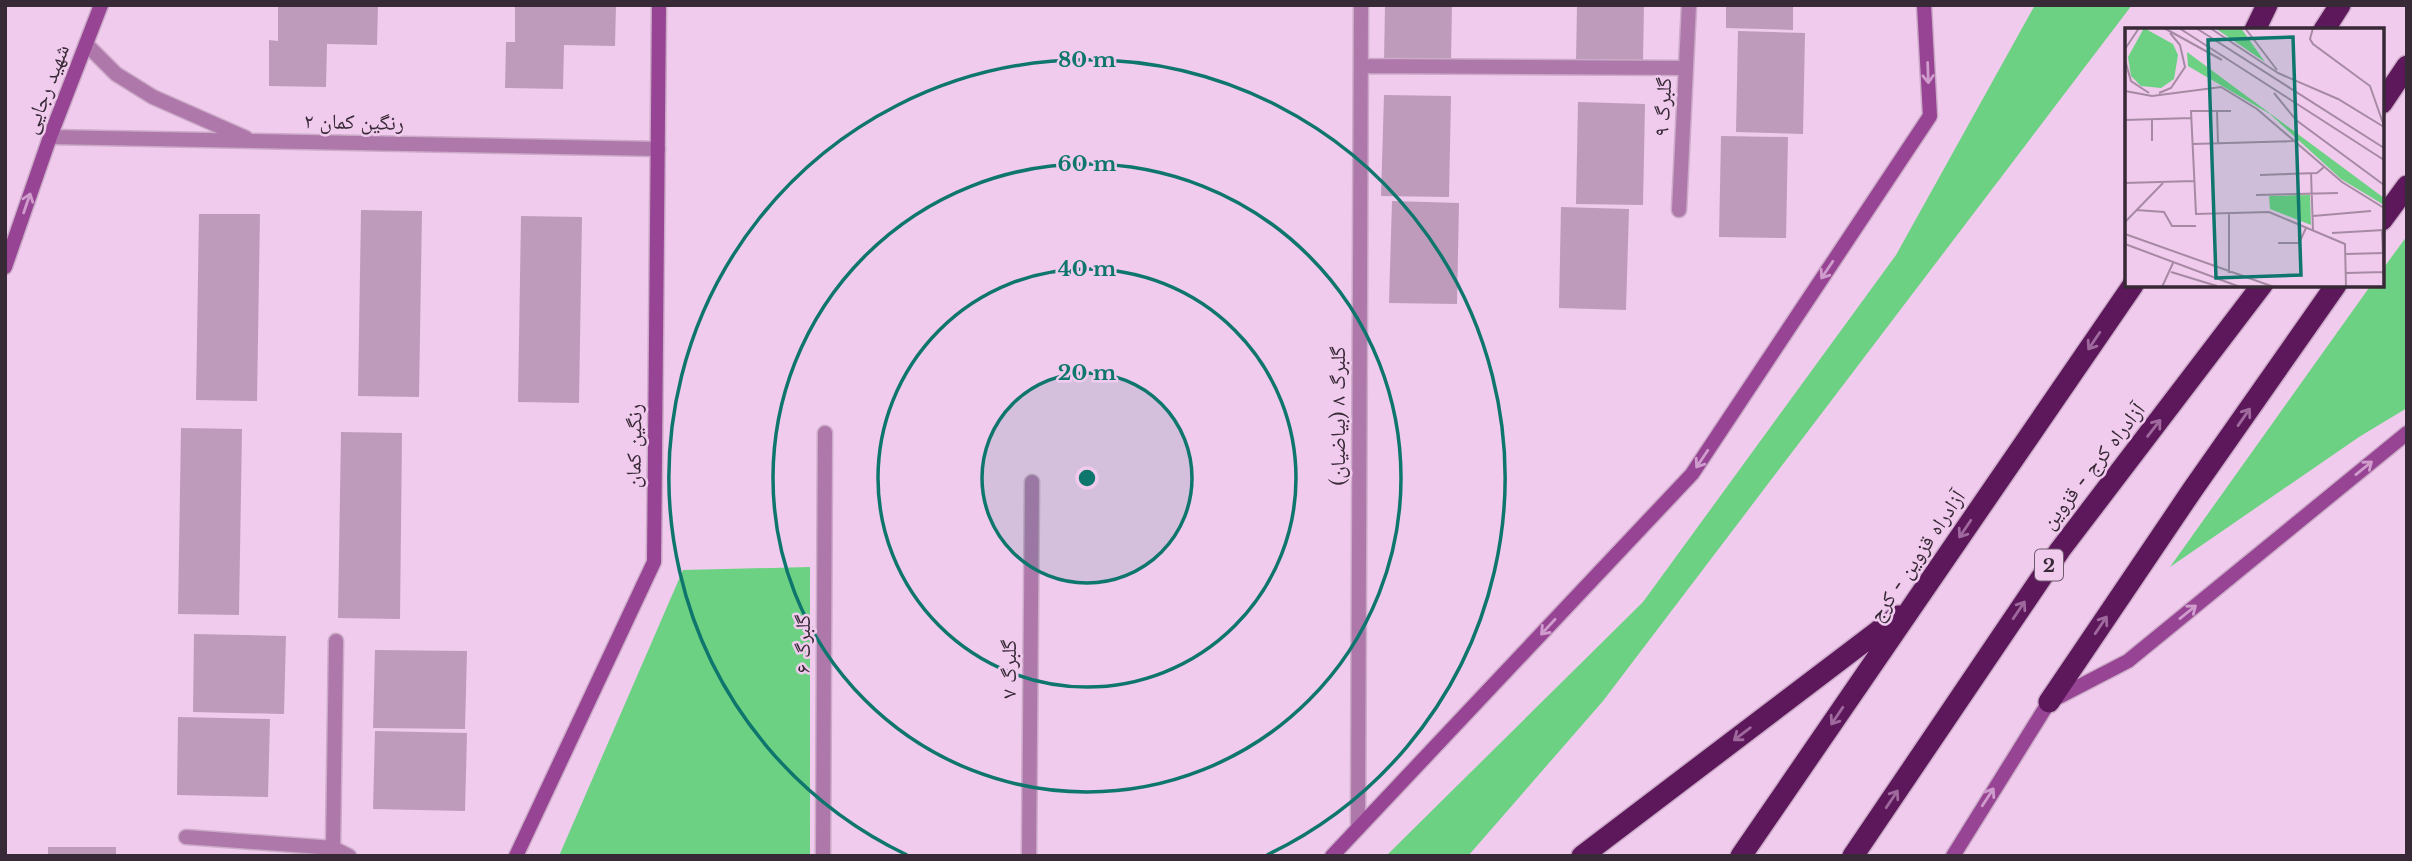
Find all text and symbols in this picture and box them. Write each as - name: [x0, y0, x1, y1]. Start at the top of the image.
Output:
- inset map: [2125, 28, 2384, 287]
- street label: شهید رجایی: [17, 41, 75, 137]
- text: 80 m: [1058, 47, 1116, 73]
- one-way arrow: [1922, 62, 1935, 85]
- street label: گلبرگ ۹: [1648, 77, 1678, 137]
- street label: رنگین کمان ۲: [304, 108, 404, 136]
- text: 60 m: [1058, 151, 1116, 177]
- one-way arrow: [22, 192, 34, 214]
- text: 40 m: [1058, 256, 1116, 282]
- one-way arrow: [1820, 260, 1835, 279]
- one-way arrow: [2087, 331, 2101, 350]
- street label: گلبرگ ۸ (بیاضیان): [1325, 346, 1351, 486]
- text: 20 m: [1058, 360, 1116, 386]
- street label: آزادراه کرج - قزوین: [2036, 397, 2151, 534]
- street label: رنگین کمان: [620, 404, 648, 488]
- one-way arrow: [2237, 408, 2251, 427]
- one-way arrow: [2146, 419, 2161, 437]
- one-way arrow: [1694, 449, 1708, 469]
- one-way arrow: [2355, 460, 2373, 476]
- centre of rings: [1075, 466, 1099, 490]
- street label: آزادراه قزوین - کرج: [1863, 485, 1971, 627]
- one-way arrow: [1958, 519, 1973, 538]
- road number: 2: [2035, 550, 2063, 580]
- one-way arrow: [2012, 601, 2026, 621]
- one-way arrow: [2178, 604, 2196, 620]
- street label: گلبرگ ۶: [790, 614, 816, 674]
- one-way arrow: [2094, 616, 2108, 635]
- one-way arrow: [1539, 618, 1556, 635]
- street label: گلبرگ ۷: [996, 639, 1022, 699]
- one-way arrow: [1830, 706, 1844, 725]
- one-way arrow: [1733, 727, 1752, 742]
- one-way arrow: [1981, 788, 1995, 808]
- one-way arrow: [1884, 790, 1899, 809]

